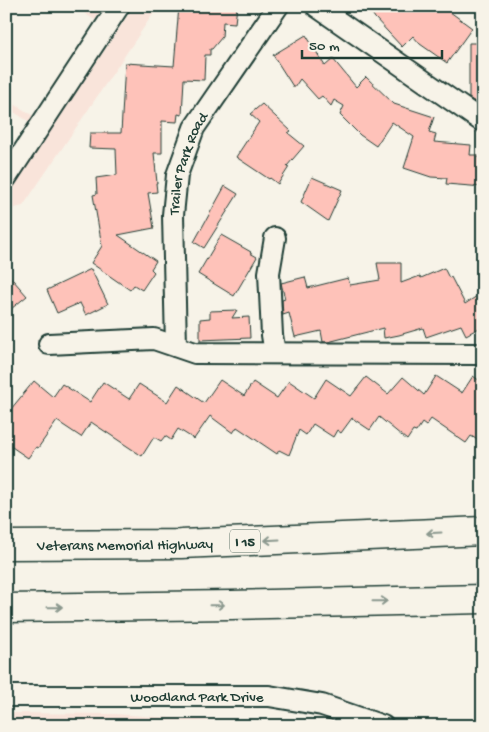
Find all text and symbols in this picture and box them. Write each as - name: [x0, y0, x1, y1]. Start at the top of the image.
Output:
- scale bar: [302, 28, 442, 60]
- text: 50 m: [309, 38, 340, 56]
- street label: Trailer Park Road: [166, 109, 214, 217]
- one-way arrow: [426, 528, 442, 537]
- road number: I 15: [230, 530, 260, 552]
- one-way arrow: [264, 535, 280, 545]
- street label: Veterans Memorial Highway: [36, 536, 214, 556]
- one-way arrow: [372, 596, 388, 606]
- one-way arrow: [209, 600, 225, 610]
- one-way arrow: [46, 602, 63, 612]
- street label: Woodland Park Drive: [130, 689, 264, 707]

